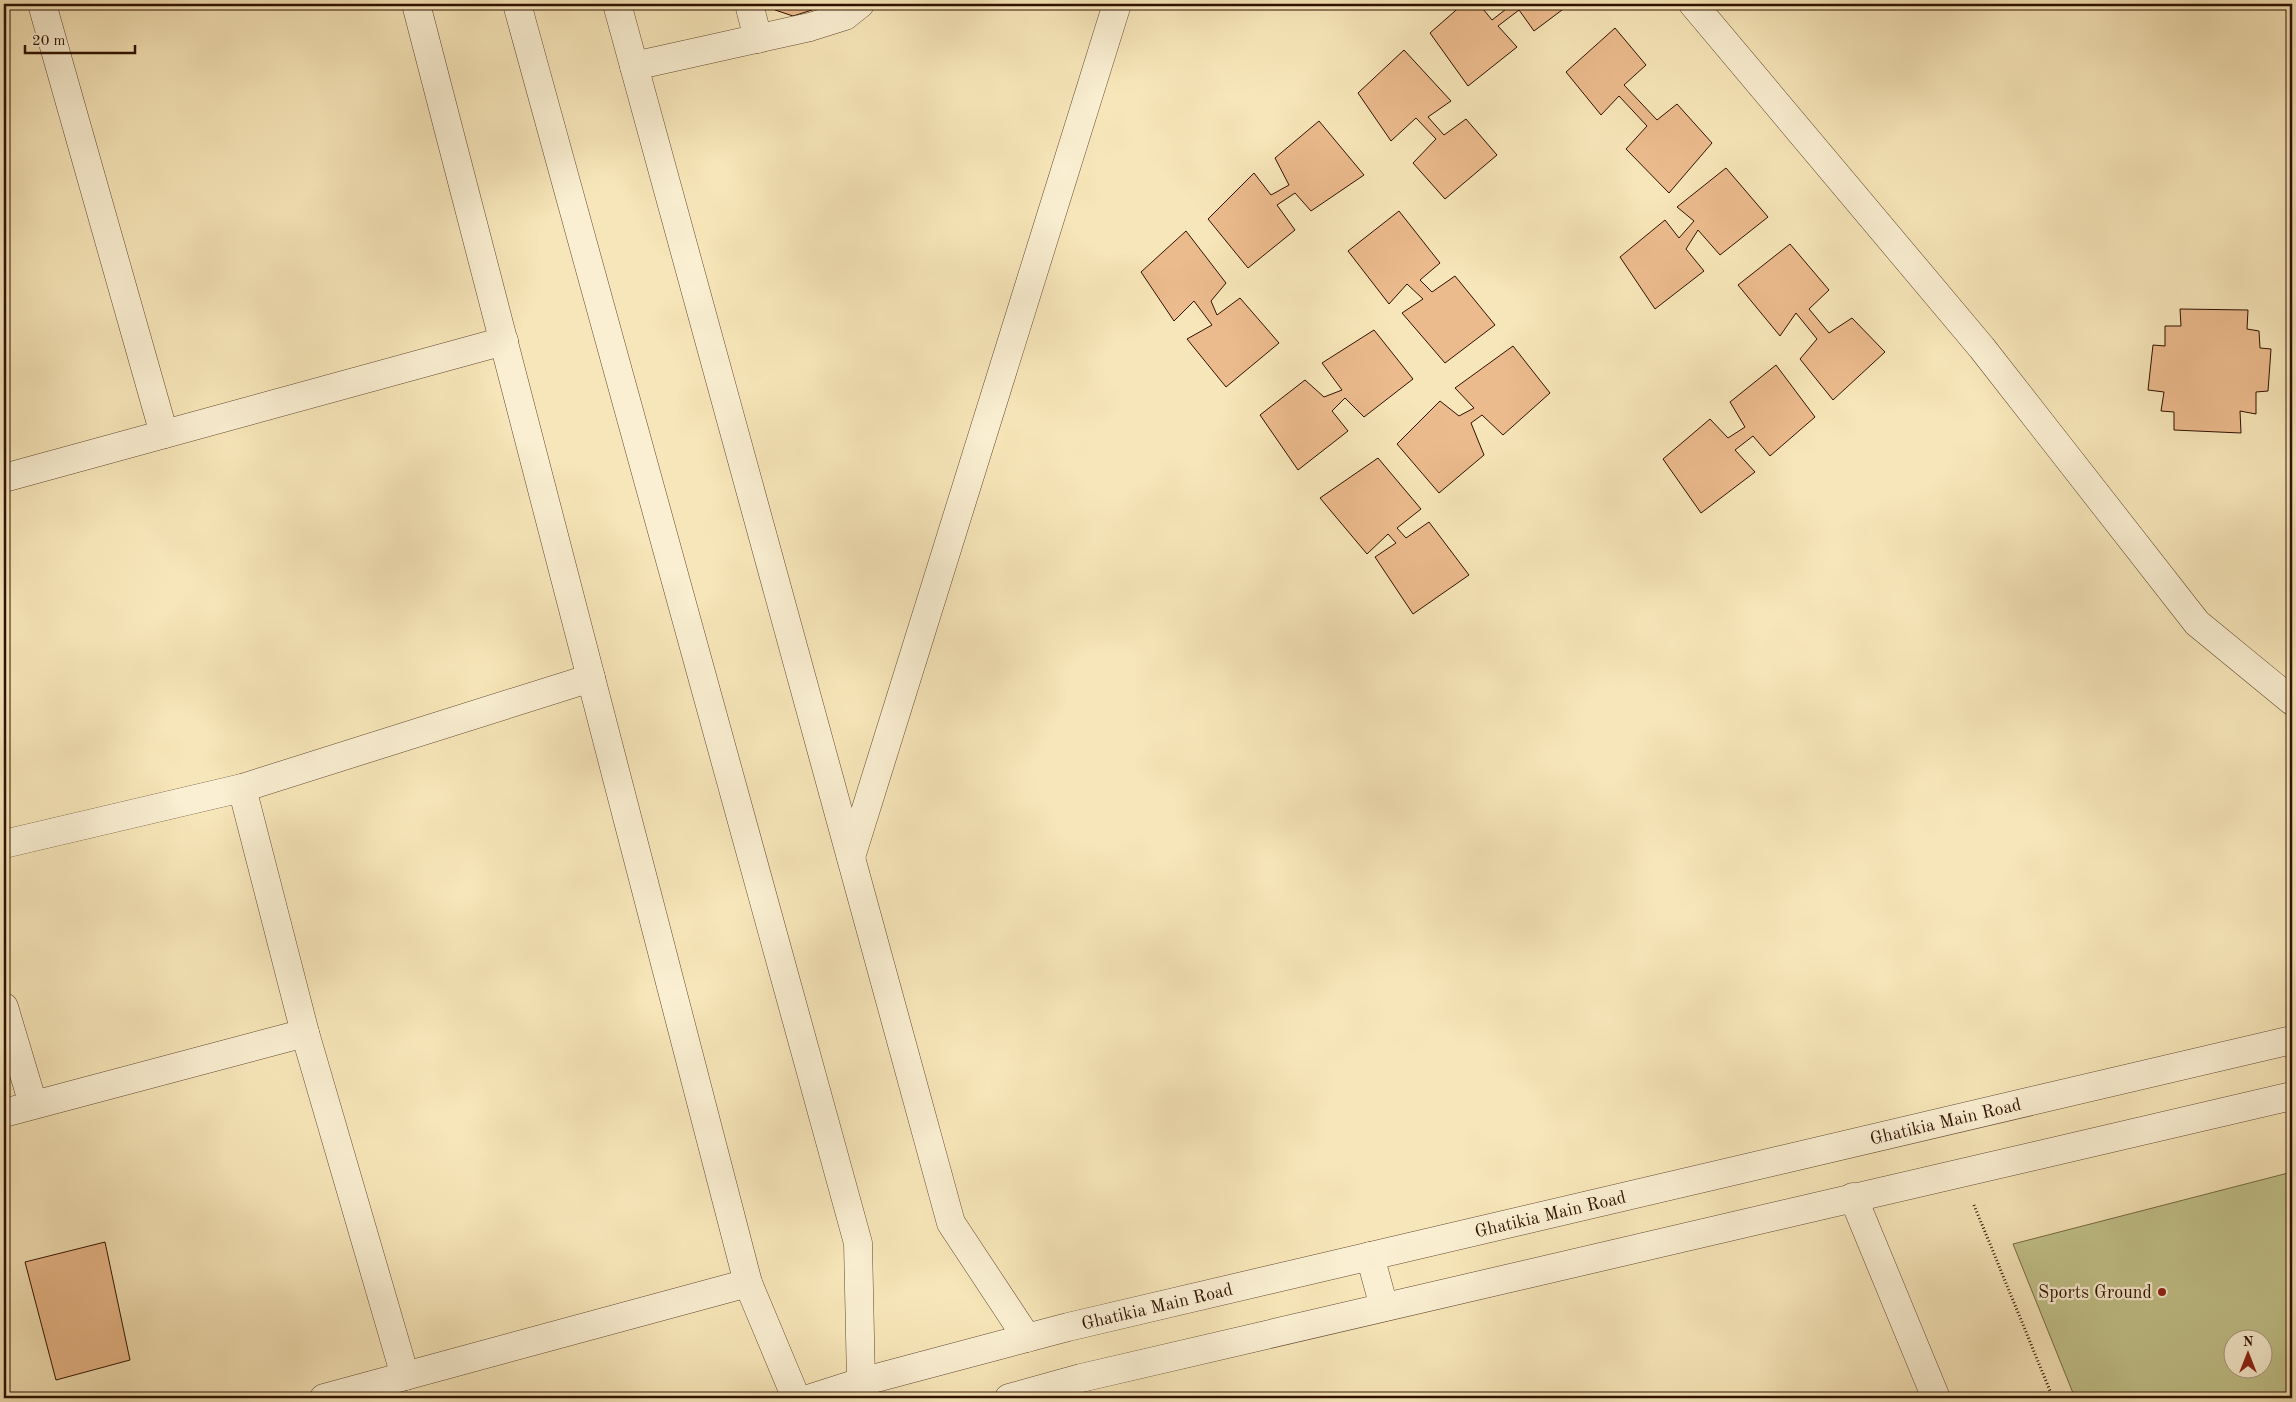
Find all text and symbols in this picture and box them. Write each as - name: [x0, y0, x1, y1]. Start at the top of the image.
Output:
- scale bar: [25, 22, 135, 54]
- text: 20 m: [32, 34, 66, 49]
- street label: Ghatikia Main Road: [1868, 1096, 2023, 1149]
- street label: Ghatikia Main Road: [1473, 1188, 1628, 1241]
- street label: Ghatikia Main Road: [1080, 1281, 1235, 1334]
- place label: Sports Ground: [2038, 1284, 2152, 1302]
- marker: Sports Ground: [2156, 1286, 2168, 1298]
- north arrow: [2224, 1330, 2274, 1380]
- text: N: [2243, 1335, 2254, 1349]

